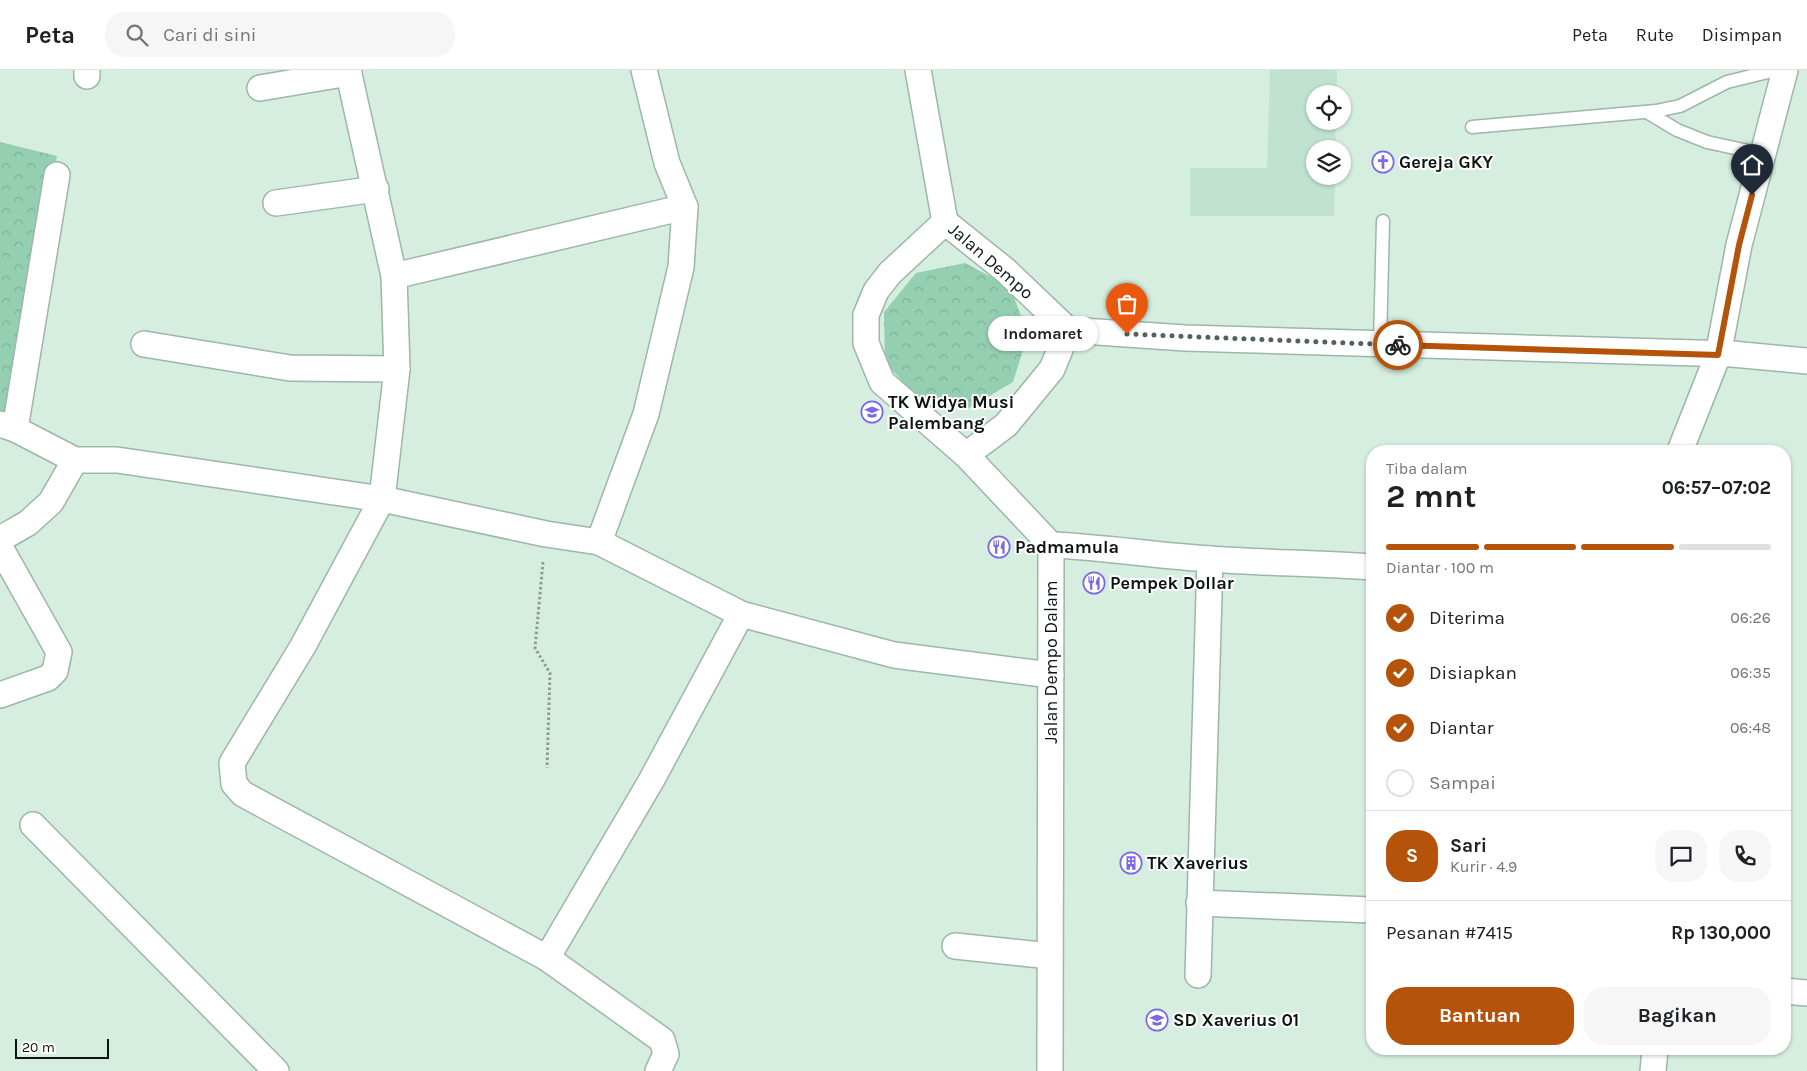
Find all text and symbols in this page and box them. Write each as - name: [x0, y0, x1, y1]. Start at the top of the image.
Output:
- search box: [105, 12, 455, 57]
- text: Peta: [25, 21, 75, 49]
- icon: search: [123, 21, 151, 49]
- text: Cari di sini: [163, 24, 257, 46]
- text: Peta: [1572, 24, 1608, 46]
- text: Rute: [1636, 24, 1674, 46]
- text: Disimpan: [1702, 24, 1782, 46]
- map controls: [1306, 85, 1351, 185]
- button: locate: [1306, 85, 1351, 130]
- button: layers: [1306, 140, 1351, 185]
- pin: [1731, 144, 1773, 195]
- church icon: Gereja GKY: [1371, 150, 1395, 174]
- place label: Gereja GKY: [1399, 151, 1493, 173]
- icon: home: [1738, 151, 1766, 179]
- street label: Jalan Dempo: [944, 218, 1038, 304]
- pin: [1106, 283, 1148, 334]
- icon: bag: [1113, 290, 1141, 318]
- callout: Indomaret: [987, 316, 1097, 352]
- courier: [1373, 320, 1423, 370]
- text: Indomaret: [1003, 324, 1083, 343]
- icon: bike: [1384, 331, 1412, 359]
- place label: TK Widya Musi Palembang: [888, 391, 1014, 434]
- school or university icon: TK Widya Musi Palembang: [860, 400, 884, 424]
- text: Tiba dalam: [1386, 459, 1467, 478]
- text: 06:57–07:02: [1662, 477, 1771, 499]
- text: 2 mnt: [1386, 478, 1476, 515]
- restaurant icon: Padmamula: [987, 535, 1011, 559]
- place label: Padmamula: [1015, 536, 1119, 558]
- text: Diantar · 100 m: [1386, 558, 1494, 577]
- restaurant icon: Pempek Dollar: [1082, 571, 1106, 595]
- place label: Pempek Dollar: [1110, 572, 1234, 594]
- street label: Jalan Dempo Dalam: [1040, 580, 1062, 744]
- icon: check: [1386, 604, 1414, 632]
- text: Diterima: [1429, 607, 1505, 629]
- text: 06:26: [1730, 608, 1771, 627]
- icon: check: [1386, 659, 1414, 687]
- text: Disiapkan: [1429, 662, 1517, 684]
- text: 06:35: [1730, 663, 1771, 682]
- icon: check: [1386, 714, 1414, 742]
- text: Diantar: [1429, 717, 1494, 739]
- text: 06:48: [1730, 718, 1771, 737]
- text: Sampai: [1429, 772, 1496, 794]
- button: chat: [1655, 830, 1707, 882]
- button: phone: [1719, 830, 1771, 882]
- text: Sari: [1450, 835, 1487, 857]
- text: S: [1406, 845, 1418, 867]
- building icon: TK Xaverius: [1119, 851, 1143, 875]
- place label: TK Xaverius: [1147, 852, 1248, 874]
- text: Kurir · 4.9: [1450, 857, 1517, 876]
- text: Pesanan #7415: [1386, 922, 1513, 944]
- text: Rp 130,000: [1671, 922, 1771, 944]
- button: Bantuan: [1386, 987, 1574, 1045]
- button: Bagikan: [1584, 987, 1771, 1045]
- school or university icon: SD Xaverius 01: [1145, 1008, 1169, 1032]
- place label: SD Xaverius 01: [1173, 1009, 1299, 1031]
- scale bar: [15, 1036, 109, 1059]
- text: 20 m: [22, 1039, 55, 1056]

